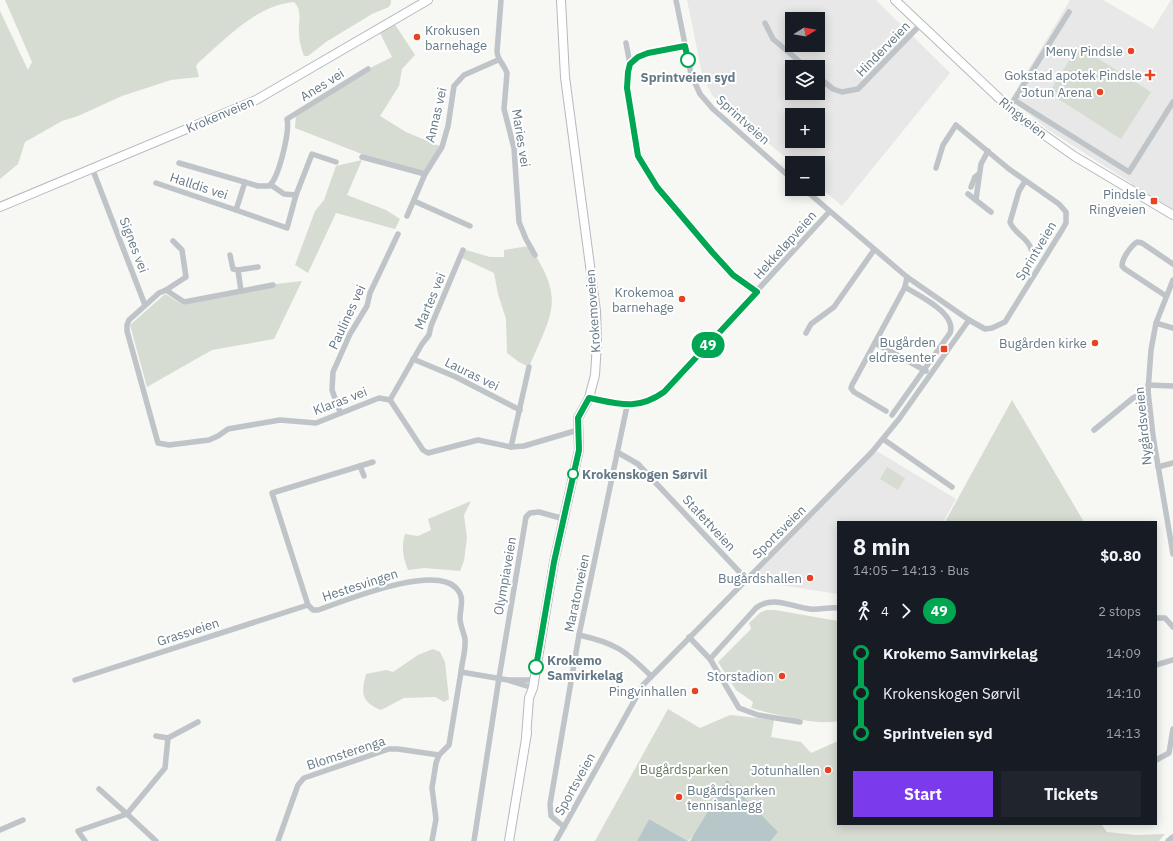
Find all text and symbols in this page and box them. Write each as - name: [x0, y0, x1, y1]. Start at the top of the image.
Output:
- north arrow: [785, 12, 825, 52]
- map controls: [785, 12, 825, 196]
- street label: Hinderveien: [852, 18, 914, 80]
- place label: Krokusen barnehage: [425, 22, 487, 54]
- marker: Krokusen barnehage: [412, 32, 422, 42]
- place label: Meny Pindsle: [1045, 43, 1123, 60]
- marker: Meny Pindsle: [1126, 46, 1136, 56]
- marker: Sprintveien syd: [680, 52, 696, 68]
- button: layers: [785, 60, 825, 100]
- street label: Anes vei: [297, 65, 347, 105]
- place label: Gokstad apotek Pindsle: [1004, 67, 1142, 84]
- place label: Sprintveien syd: [641, 69, 735, 86]
- marker: Gokstad apotek Pindsle: [1145, 70, 1155, 80]
- place label: Jotun Arena: [1021, 84, 1092, 101]
- street label: Annas vei: [421, 86, 451, 144]
- marker: Jotun Arena: [1095, 87, 1105, 97]
- street label: Sprintveien: [713, 92, 773, 148]
- street label: Krokenveien: [183, 93, 257, 137]
- street label: Ringveien: [995, 93, 1051, 143]
- street label: Maries vei: [508, 108, 534, 168]
- button: +: [785, 108, 825, 148]
- button: −: [785, 156, 825, 196]
- street label: Halldis vei: [168, 169, 230, 203]
- place label: Pindsle Ringveien: [1089, 186, 1146, 218]
- marker: Pindsle Ringveien: [1149, 196, 1159, 206]
- street label: Hekkeløpveien: [750, 207, 820, 283]
- street label: Signes vei: [116, 215, 152, 275]
- street label: Sprintveien: [1012, 218, 1060, 284]
- street label: Krokemoveien: [582, 269, 604, 353]
- street label: Martes vei: [410, 270, 450, 332]
- street label: Paulines vei: [325, 282, 369, 352]
- place label: Krokemoa barnehage: [612, 284, 674, 316]
- marker: Krokemoa barnehage: [677, 294, 687, 304]
- line badge: 49: [690, 332, 726, 358]
- place label: Bugården eldresenter: [869, 334, 936, 366]
- place label: Bugården kirke: [999, 335, 1087, 352]
- text: 49: [700, 336, 716, 354]
- marker: Bugården kirke: [1090, 338, 1100, 348]
- marker: Bugården eldresenter: [939, 344, 949, 354]
- street label: Lauras vei: [442, 354, 502, 394]
- street label: Klaras vei: [311, 383, 369, 419]
- street label: Nygårdsveien: [1130, 386, 1156, 466]
- place label: Krokenskogen Sørvil: [582, 466, 707, 483]
- marker: Krokenskogen Sørvil: [567, 468, 579, 480]
- street label: Stafettveien: [679, 491, 739, 555]
- street label: Sportsveien: [749, 502, 809, 562]
- text: 8 min: [853, 532, 910, 561]
- street label: Olympiaveien: [490, 535, 520, 617]
- text: $0.80: [1100, 546, 1141, 565]
- street label: Maratonveien: [560, 552, 594, 634]
- text: 14:05 – 14:13 · Bus: [853, 562, 969, 579]
- street label: Hestesvingen: [320, 565, 400, 605]
- place label: Bugårdshallen: [718, 570, 802, 587]
- marker: Bugårdshallen: [805, 573, 815, 583]
- icon: walk: [853, 600, 875, 622]
- icon: forward: [895, 600, 917, 622]
- text: 49: [931, 602, 948, 620]
- text: 4: [881, 603, 889, 620]
- text: 2 stops: [1098, 603, 1141, 620]
- street label: Grassveien: [155, 614, 221, 650]
- text: Krokemo Samvirkelag: [883, 644, 1037, 663]
- text: 14:09: [1106, 645, 1141, 662]
- place label: Krokemo Samvirkelag: [547, 652, 624, 684]
- marker: Krokemo Samvirkelag: [528, 659, 544, 675]
- place label: Storstadion: [707, 668, 774, 685]
- marker: Storstadion: [777, 671, 787, 681]
- place label: Pingvinhallen: [609, 683, 687, 700]
- text: Krokenskogen Sørvil: [883, 684, 1020, 703]
- text: 14:10: [1106, 685, 1141, 702]
- marker: Pingvinhallen: [690, 686, 700, 696]
- text: Sprintveien syd: [883, 724, 993, 743]
- text: 14:13: [1106, 725, 1141, 742]
- street label: Blomsterenga: [305, 732, 387, 774]
- street label: Sportsveien: [551, 750, 599, 818]
- park label: Bugårdsparken: [640, 761, 728, 778]
- place label: Jotunhallen: [751, 762, 820, 779]
- marker: Jotunhallen: [823, 765, 833, 775]
- button: Start: [853, 771, 993, 817]
- button: Tickets: [1001, 771, 1141, 817]
- place label: Bugårdsparken tennisanlegg: [687, 782, 776, 814]
- marker: Bugårdsparken tennisanlegg: [674, 792, 684, 802]

